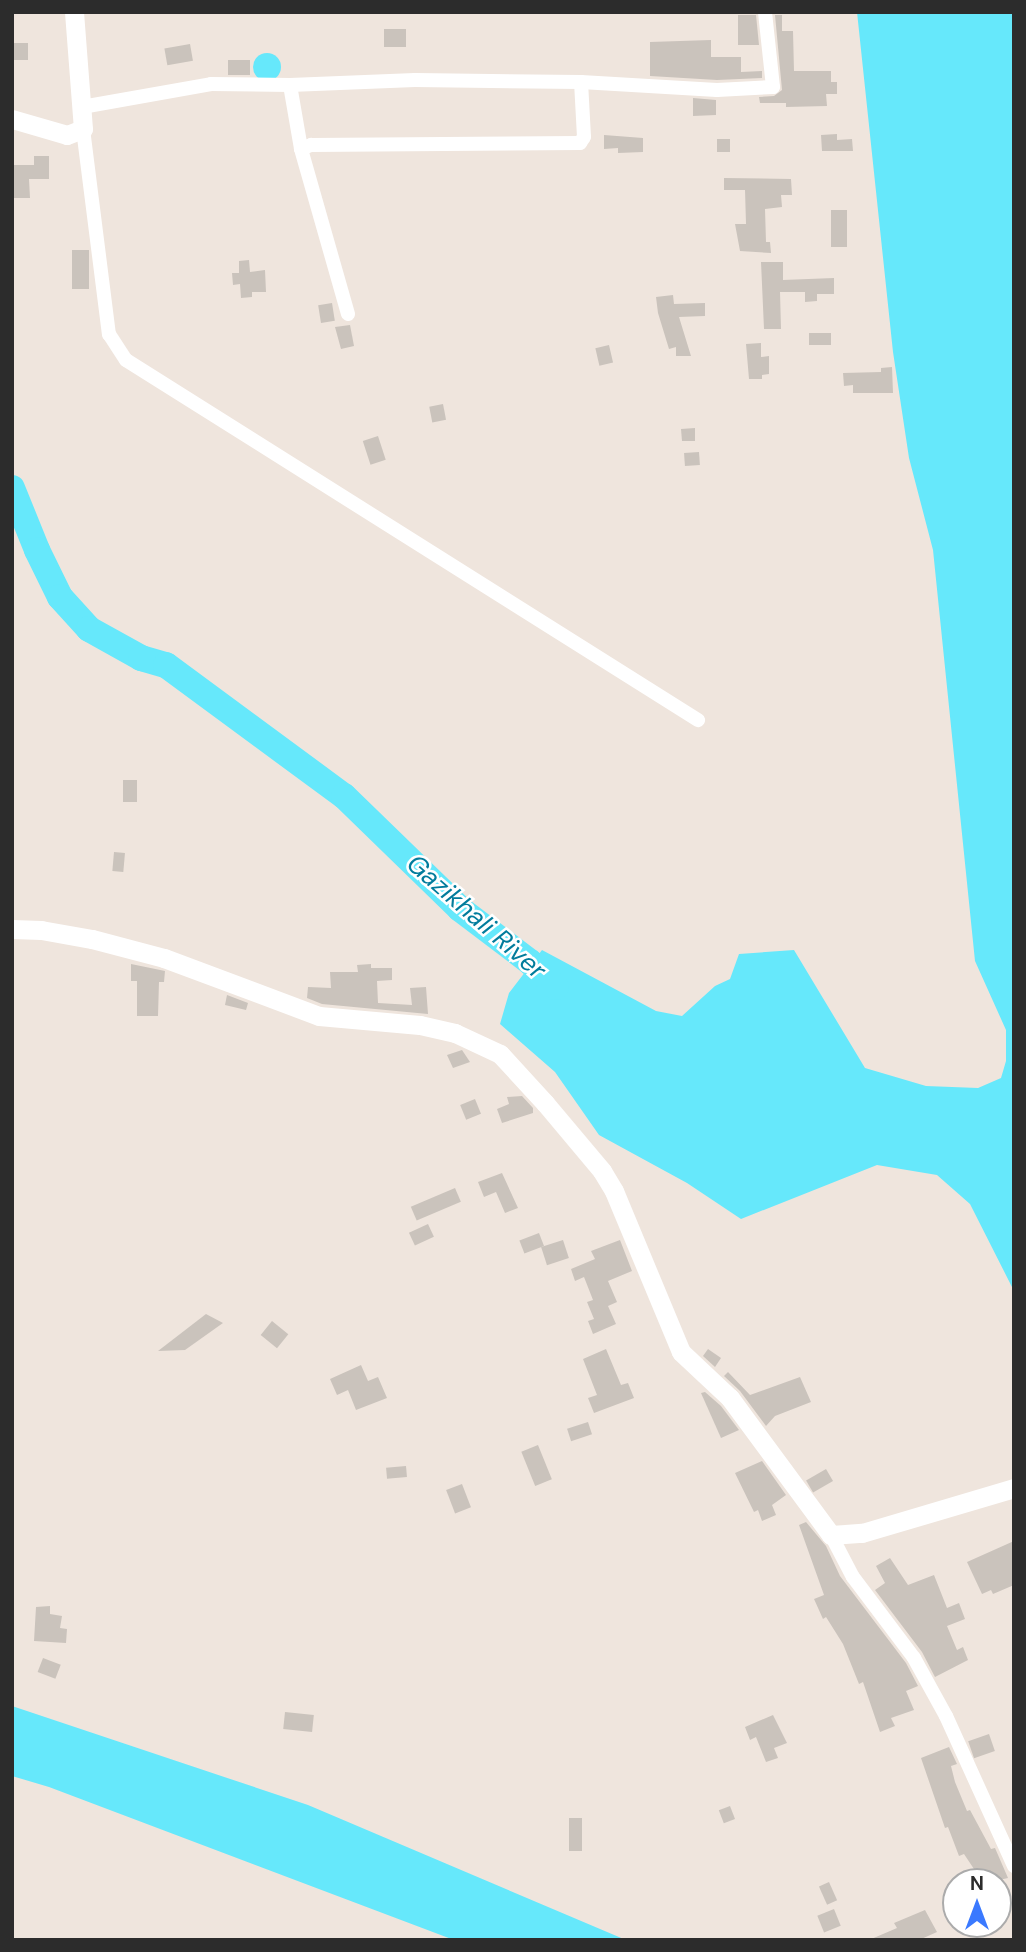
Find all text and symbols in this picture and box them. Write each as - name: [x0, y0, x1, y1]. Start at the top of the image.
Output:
- water label: Gazikhali River: [400, 848, 552, 986]
- north arrow: [942, 1868, 1012, 1938]
- text: N: [970, 1871, 984, 1896]

